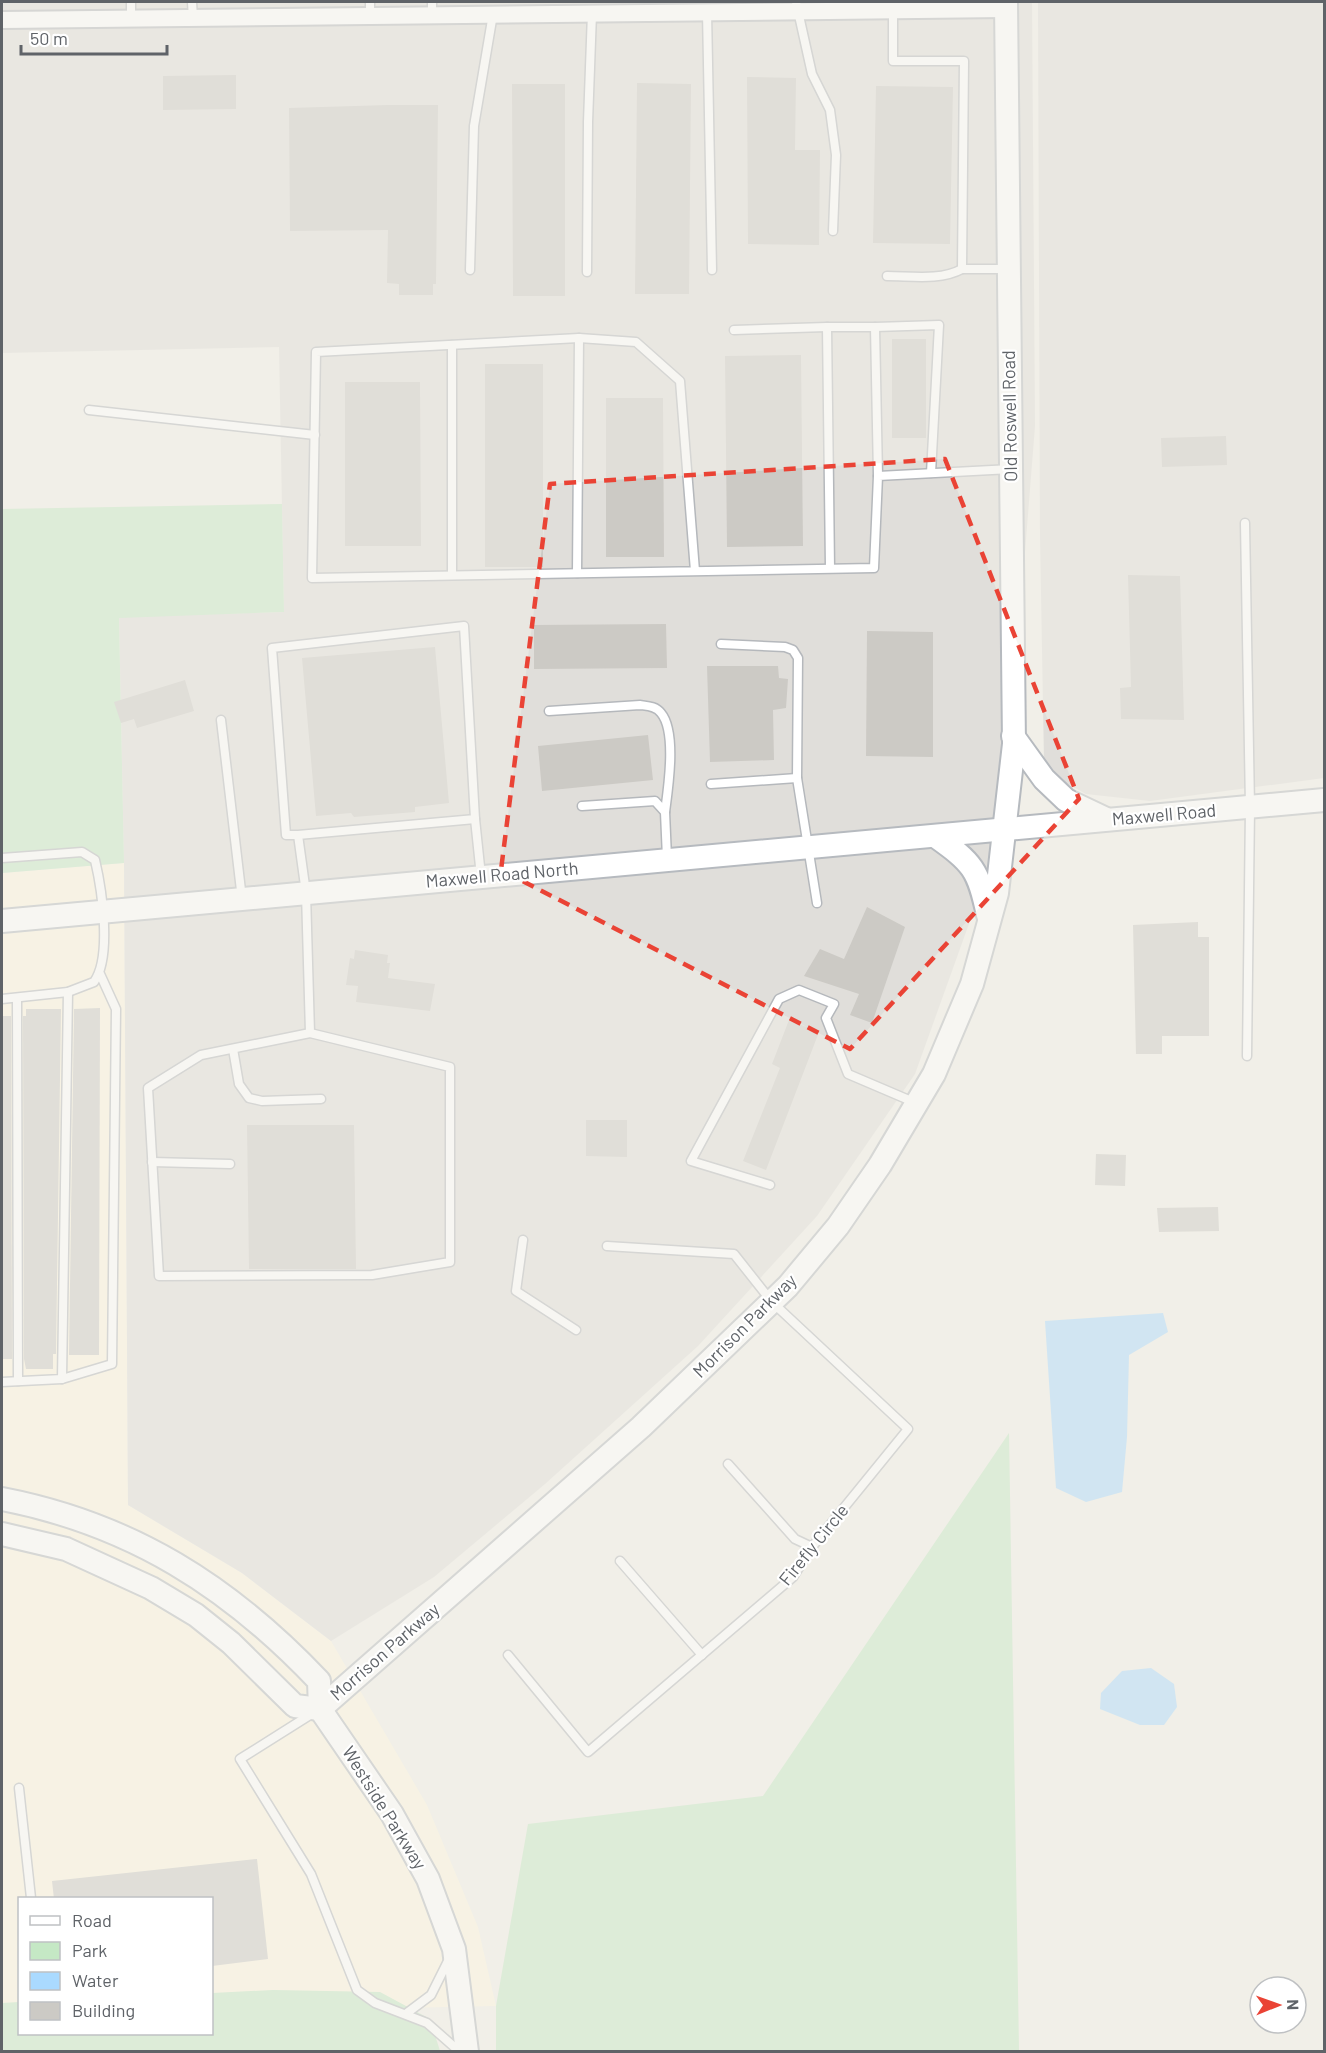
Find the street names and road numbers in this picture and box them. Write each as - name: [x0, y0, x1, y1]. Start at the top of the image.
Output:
- street label: Old Roswell Road: [997, 350, 1021, 482]
- street label: Maxwell Road: [1111, 798, 1217, 830]
- street label: Maxwell Road North: [425, 856, 579, 892]
- street label: Morrison Parkway: [688, 1269, 801, 1382]
- street label: Firefly Circle: [774, 1499, 853, 1590]
- street label: Morrison Parkway: [325, 1598, 444, 1705]
- street label: Westside Parkway: [338, 1742, 432, 1873]

